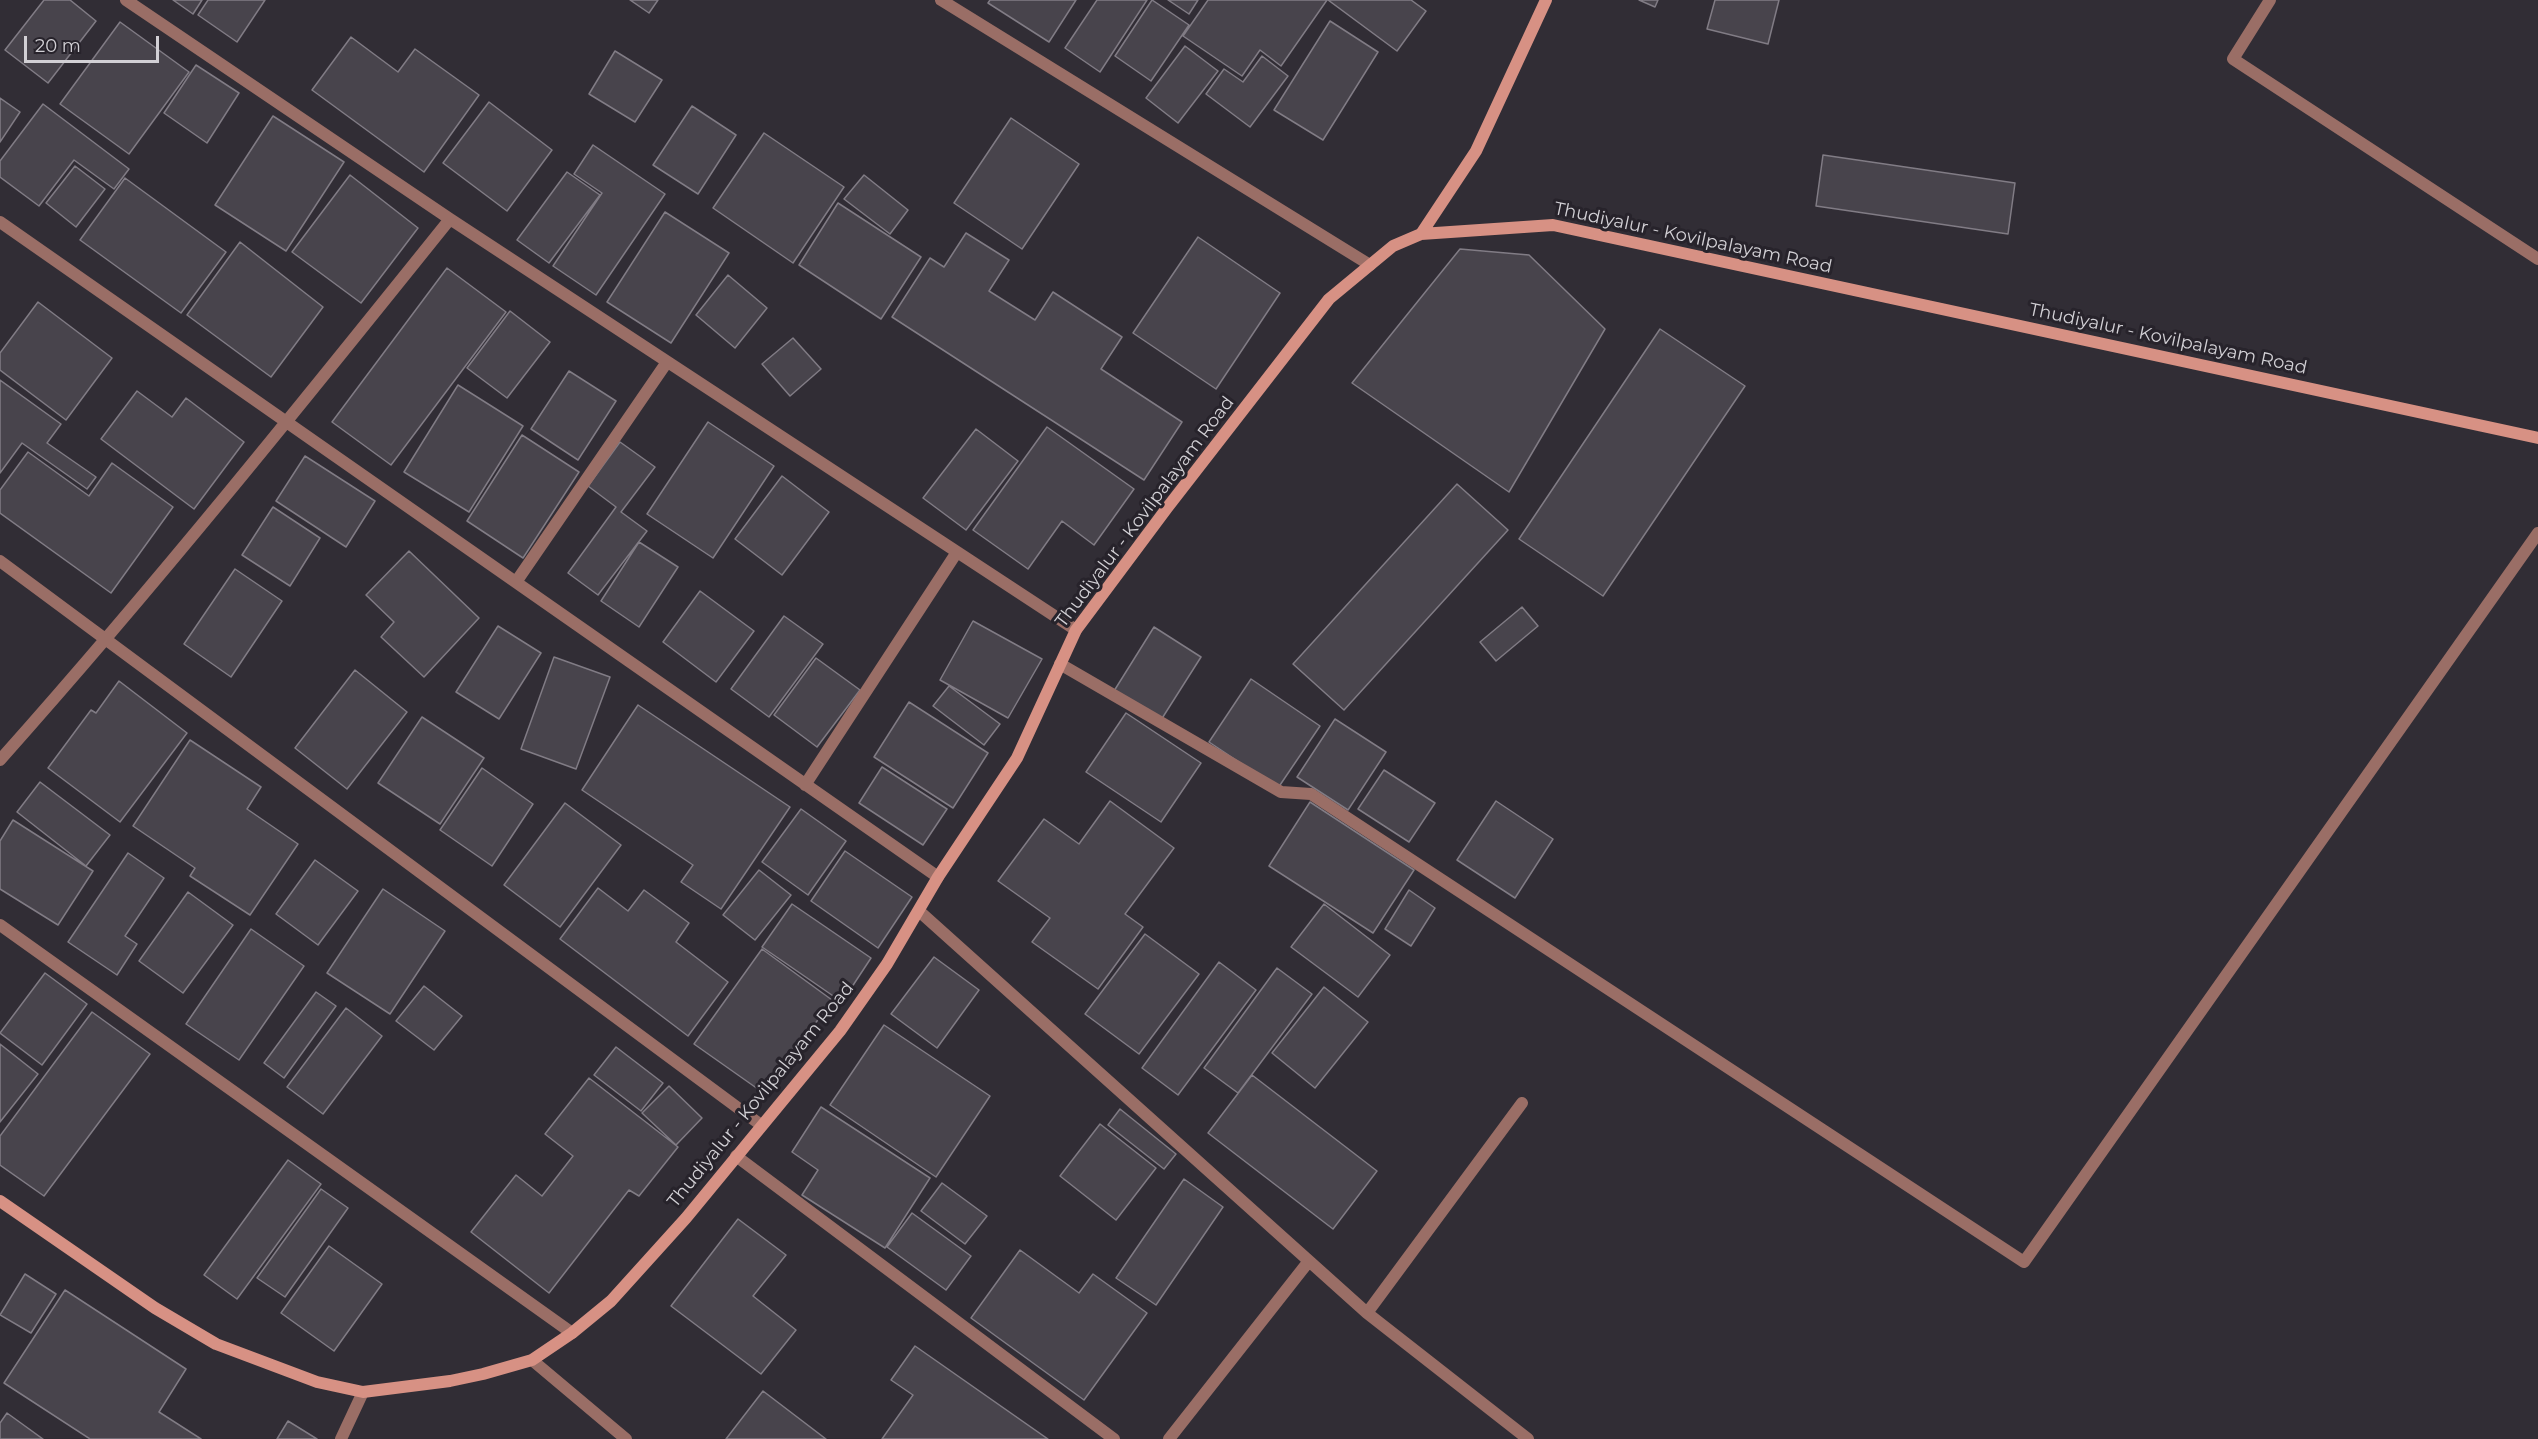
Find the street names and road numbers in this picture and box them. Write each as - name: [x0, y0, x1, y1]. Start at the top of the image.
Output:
- street label: Thudiyalur - Kovilpalayam Road: [1552, 198, 1834, 278]
- street label: Thudiyalur - Kovilpalayam Road: [2027, 299, 2309, 379]
- street label: Thudiyalur - Kovilpalayam Road: [1051, 392, 1239, 632]
- street label: Thudiyalur - Kovilpalayam Road: [663, 978, 859, 1212]

